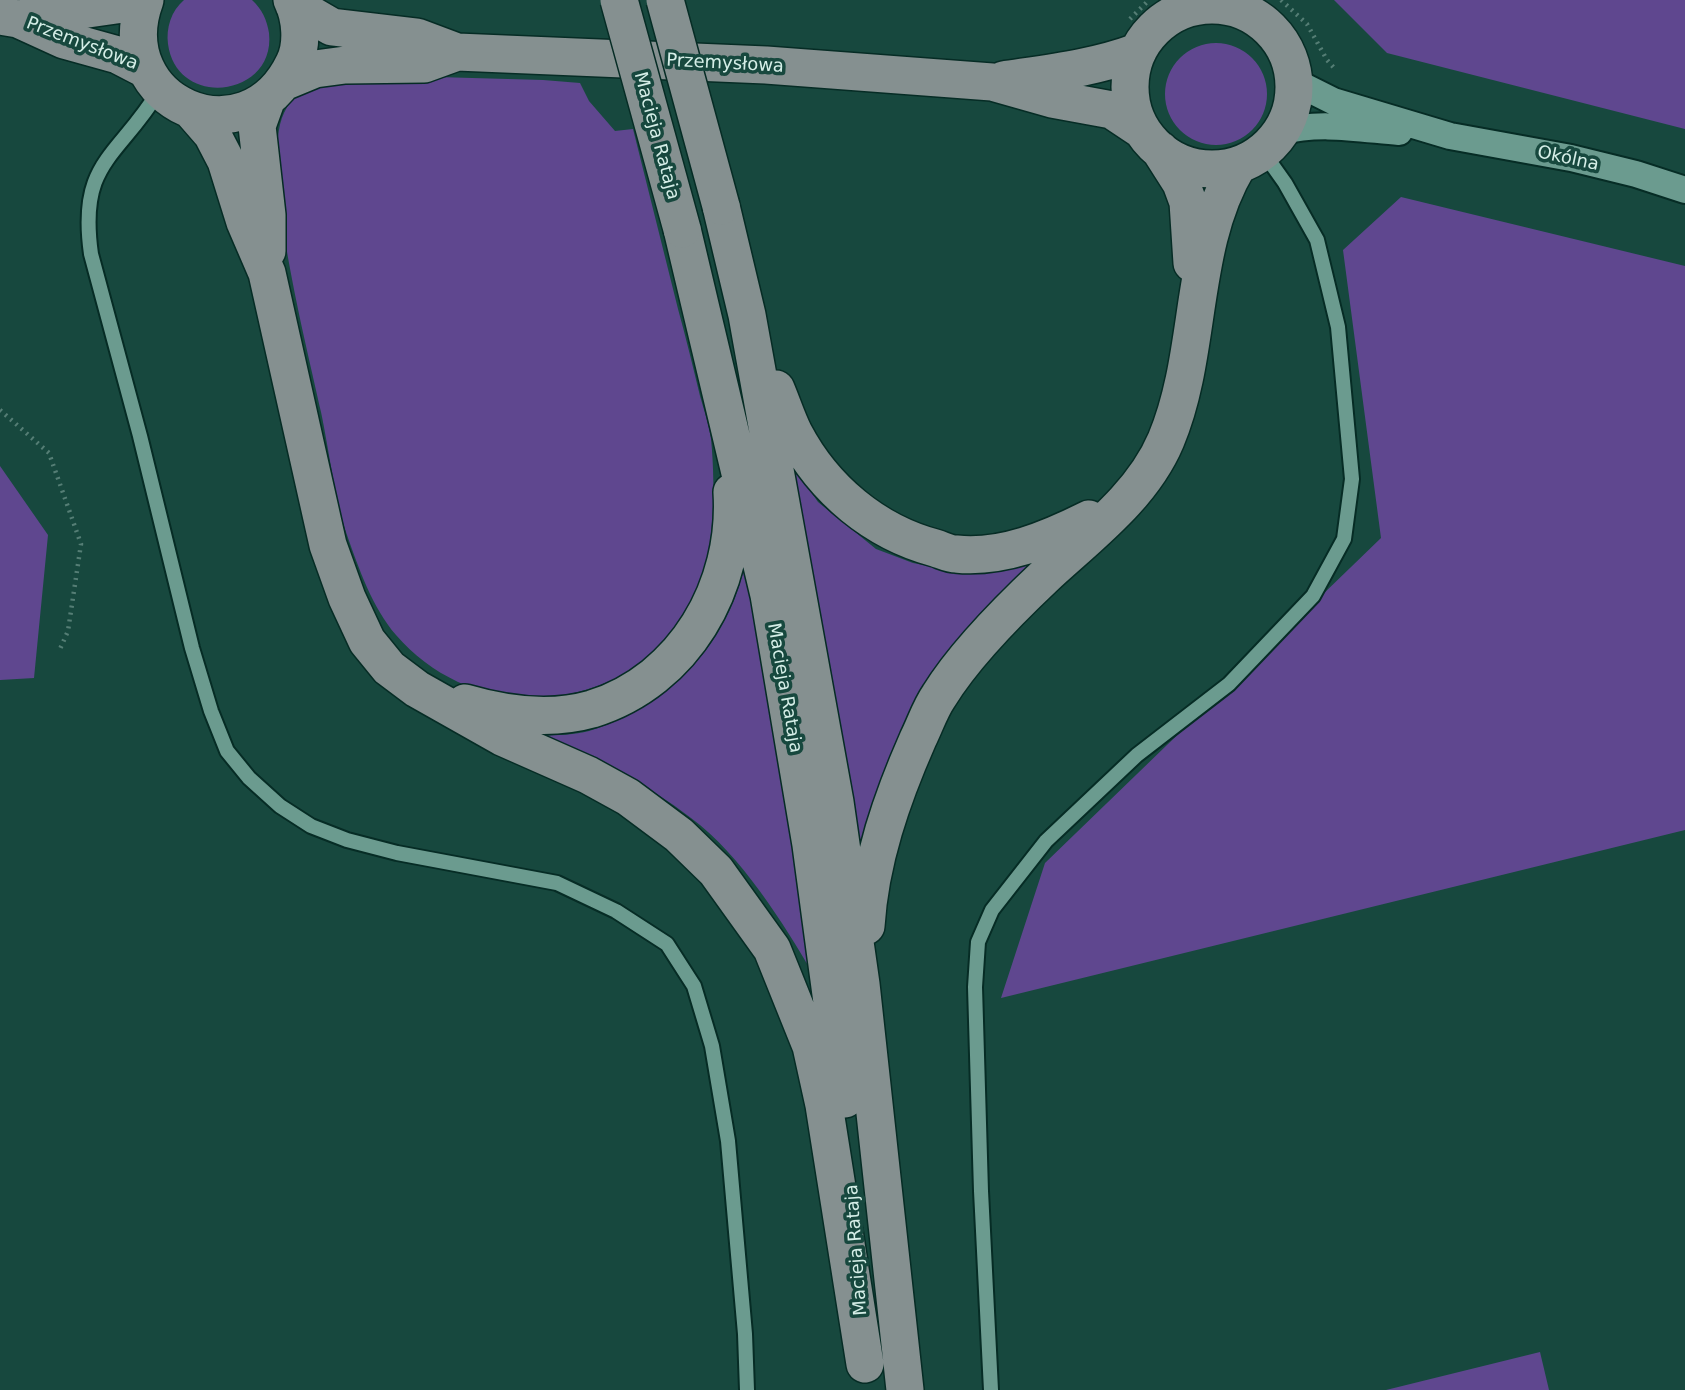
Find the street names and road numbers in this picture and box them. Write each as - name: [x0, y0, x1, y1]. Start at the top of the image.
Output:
- street label: Przemysłowa: [23, 13, 141, 75]
- street label: Przemysłowa: [666, 50, 784, 78]
- street label: Macieja Rataja: [629, 70, 683, 202]
- street label: Okólna: [1535, 142, 1601, 176]
- street label: Macieja Rataja: [762, 621, 806, 755]
- street label: Macieja Rataja: [842, 1184, 872, 1316]

